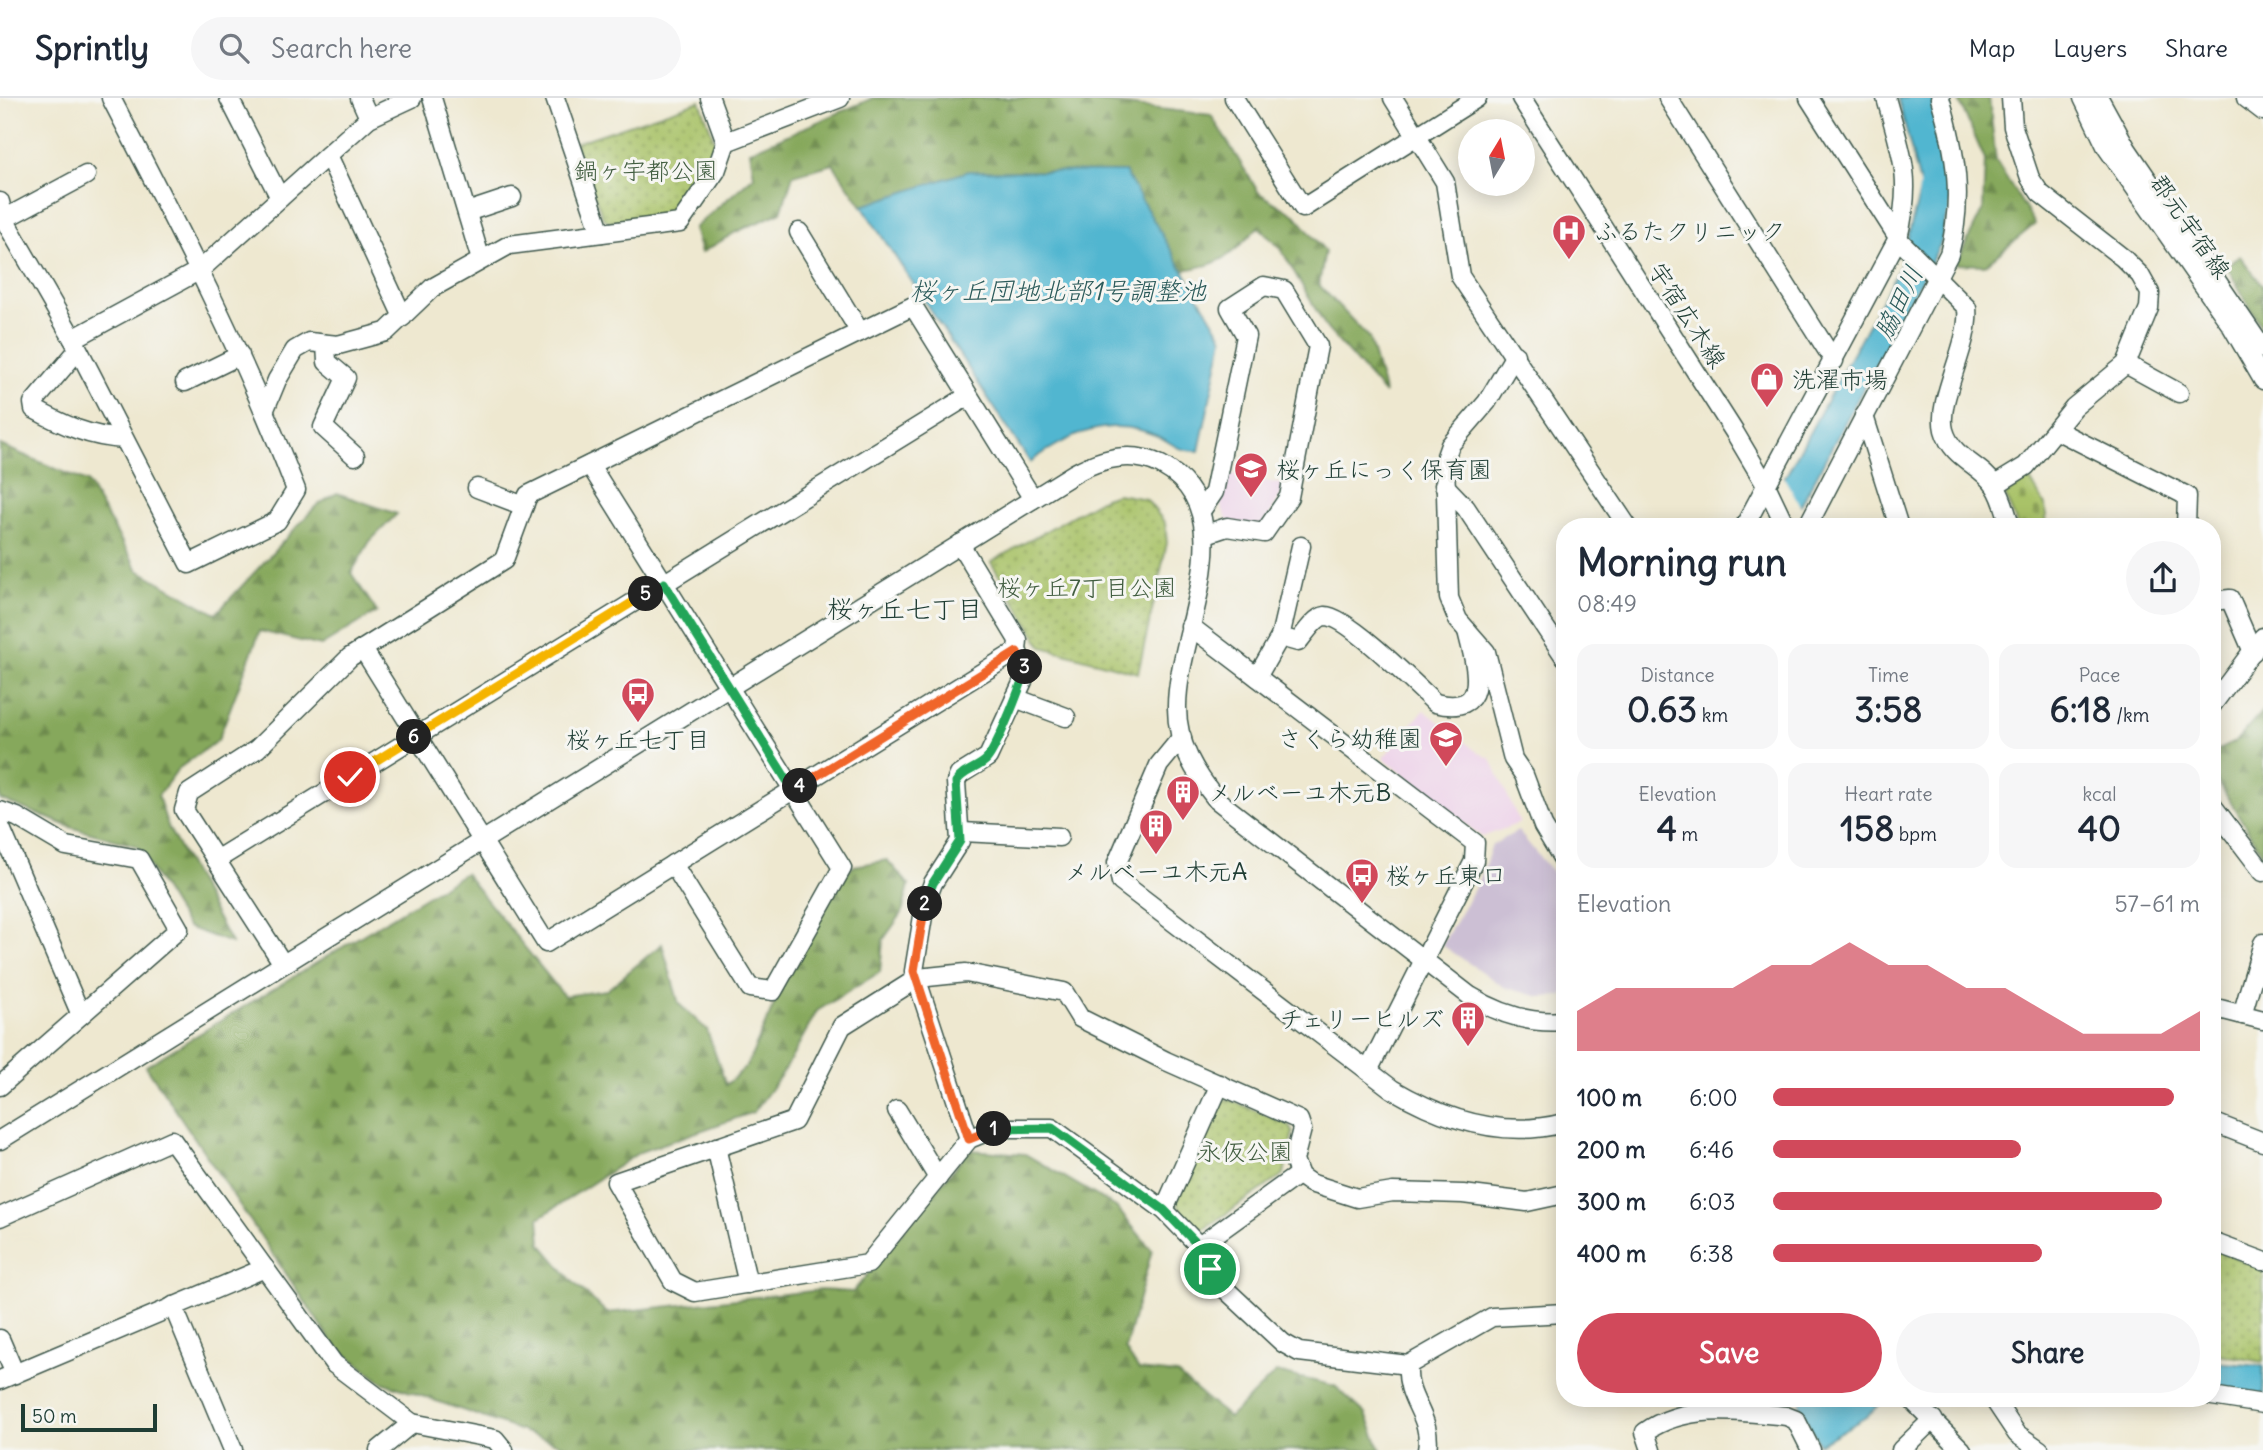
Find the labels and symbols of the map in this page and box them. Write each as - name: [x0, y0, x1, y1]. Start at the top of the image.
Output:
- north arrow: [1458, 119, 1535, 196]
- park label: 鍋ヶ宇都公園: [574, 155, 718, 185]
- street label: 郡元宇宿線: [2144, 168, 2238, 284]
- hospital icon: ふるたクリニック: [1550, 212, 1588, 261]
- place label: ふるたクリニック: [1594, 216, 1786, 246]
- street label: 宇宿広木線: [1643, 257, 1733, 373]
- water label: 脇田川: [1866, 260, 1930, 344]
- water label: 桜ヶ丘団地北部1号調整池: [910, 274, 1207, 307]
- shop icon: 洗濯市場: [1748, 360, 1786, 409]
- place label: 洗濯市場: [1792, 364, 1888, 394]
- school or university icon: 桜ヶ丘にっく保育園: [1232, 450, 1270, 499]
- place label: 桜ヶ丘にっく保育園: [1276, 454, 1492, 484]
- park label: 桜ヶ丘7丁目公園: [997, 572, 1177, 602]
- pin: 5: [628, 576, 664, 612]
- district label: 桜ヶ丘七丁目: [827, 592, 983, 625]
- pin: 3: [1007, 650, 1042, 684]
- bus stop icon: 桜ヶ丘七丁目: [619, 675, 657, 724]
- school or university icon: さくら幼稚園: [1427, 719, 1465, 768]
- pin: 6: [396, 720, 432, 754]
- place label: さくら幼稚園: [1278, 723, 1422, 753]
- place label: 桜ヶ丘七丁目: [566, 724, 710, 754]
- pin: [320, 747, 380, 807]
- pin: 4: [782, 768, 818, 804]
- building icon: メルベーユ木元B: [1164, 773, 1202, 822]
- place label: メルベーユ木元B: [1208, 777, 1391, 807]
- building icon: メルベーユ木元A: [1137, 807, 1175, 856]
- place label: メルベーユ木元A: [1065, 856, 1247, 886]
- bus stop icon: 桜ヶ丘東口: [1343, 856, 1381, 905]
- place label: 桜ヶ丘東口: [1386, 860, 1506, 890]
- pin: 2: [908, 886, 942, 922]
- building icon: チェリーヒルズ: [1449, 999, 1487, 1048]
- place label: チェリーヒルズ: [1279, 1003, 1444, 1033]
- pin: 1: [976, 1112, 1012, 1146]
- park label: 永仮公園: [1197, 1136, 1293, 1166]
- pin: [1180, 1239, 1240, 1299]
- scale bar: [21, 1401, 158, 1433]

